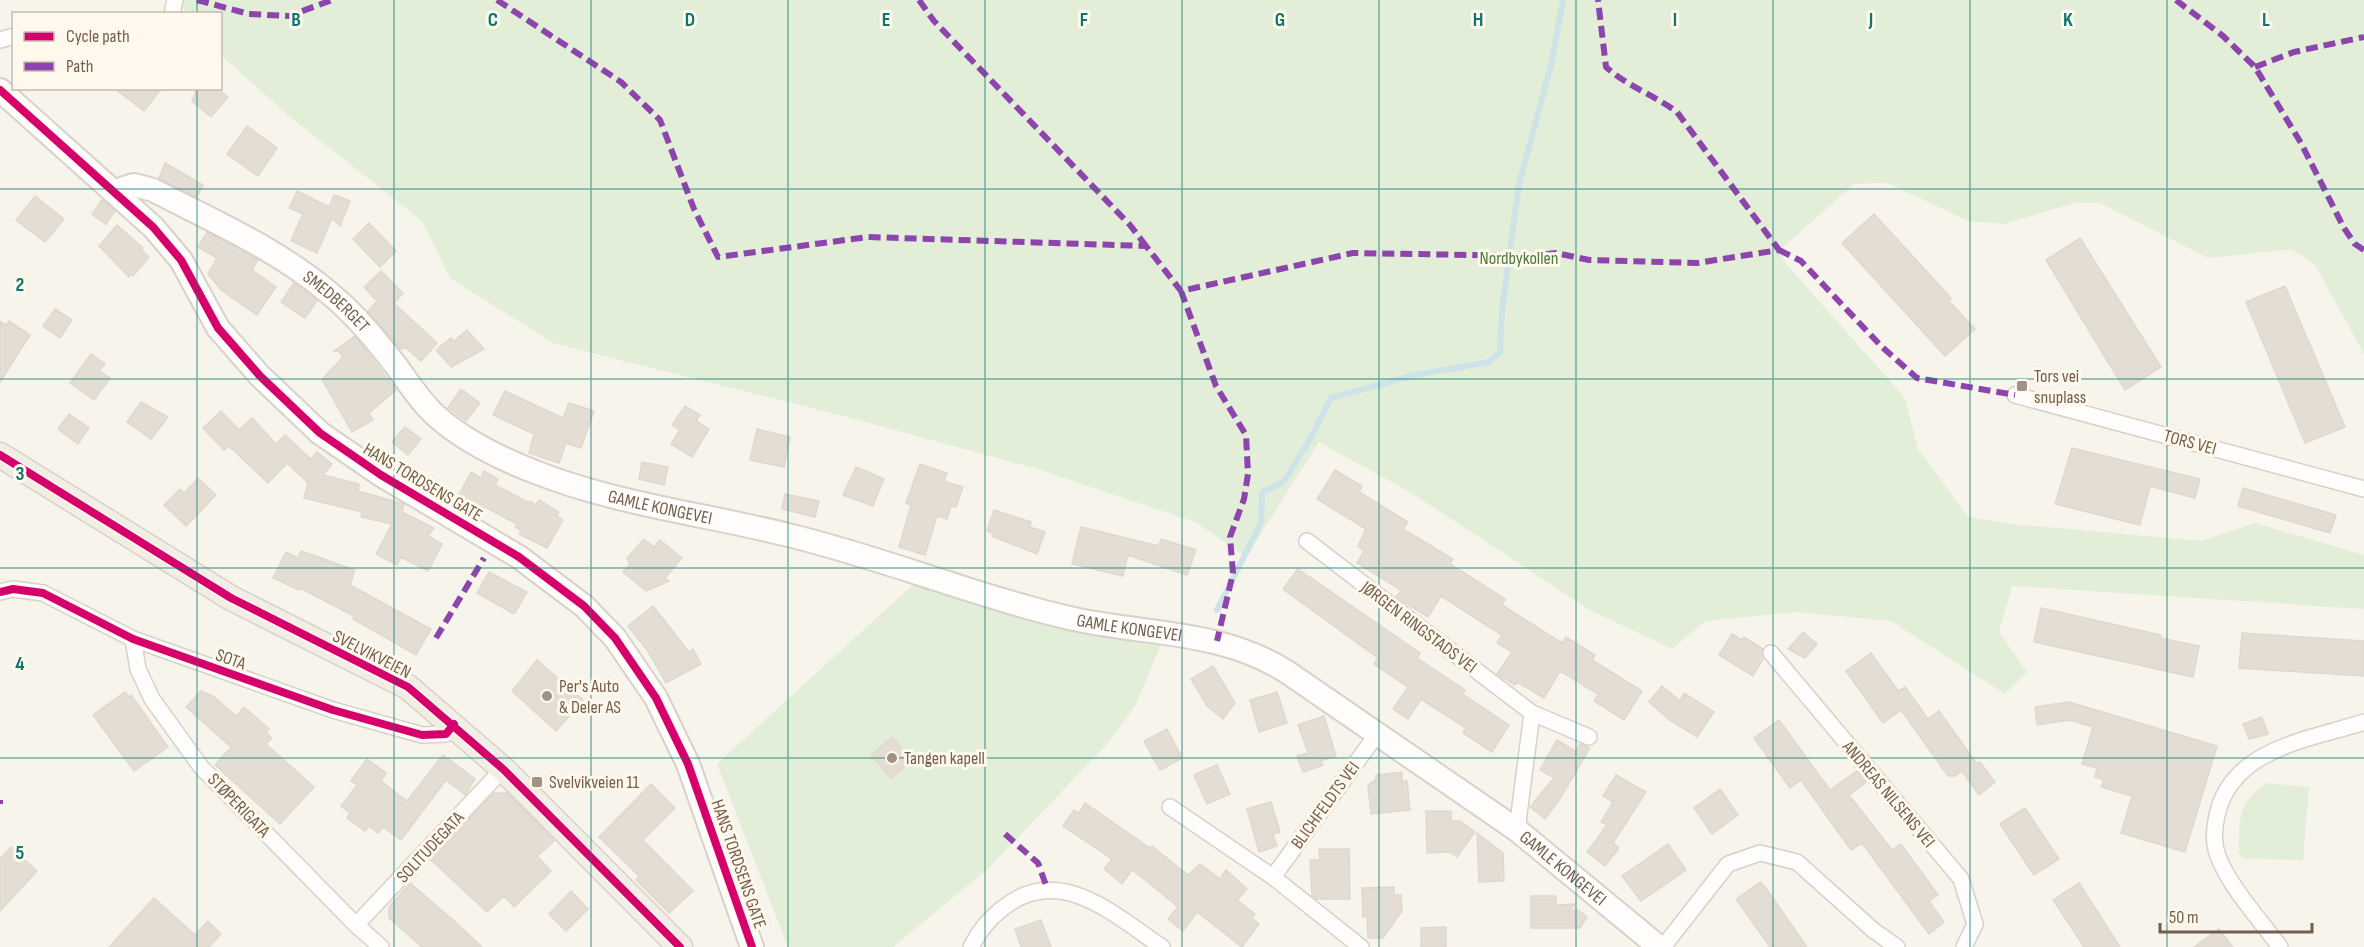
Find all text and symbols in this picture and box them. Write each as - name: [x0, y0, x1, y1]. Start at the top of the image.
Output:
- text: B: [291, 8, 301, 32]
- text: C: [488, 8, 498, 32]
- text: D: [685, 8, 695, 32]
- text: E: [882, 8, 890, 32]
- text: F: [1080, 8, 1088, 32]
- text: G: [1275, 8, 1285, 32]
- text: H: [1473, 8, 1483, 32]
- text: I: [1673, 8, 1677, 32]
- text: J: [1868, 8, 1873, 32]
- text: K: [2063, 8, 2073, 32]
- text: L: [2262, 8, 2270, 32]
- legend: [12, 12, 222, 90]
- text: Cycle path: [66, 26, 130, 47]
- text: Path: [66, 56, 94, 77]
- park label: Nordbykollen: [1479, 248, 1559, 269]
- street label: SMEDBERGET: [299, 266, 374, 337]
- text: 2: [16, 273, 24, 297]
- place label: Tors vei snuplass: [2034, 366, 2086, 408]
- marker: Tors vei snuplass: [2015, 379, 2029, 393]
- street label: TORS VEI: [2161, 425, 2219, 460]
- street label: HANS TORDSENS GATE: [359, 439, 486, 526]
- text: 3: [16, 462, 25, 486]
- street label: GAMLE KONGEVEI: [606, 486, 714, 529]
- street label: JØRGEN RINGSTADS VEI: [1356, 576, 1481, 678]
- street label: GAMLE KONGEVEI: [1075, 610, 1183, 646]
- street label: SVELVIKVEIEN: [329, 626, 414, 683]
- street label: SOTA: [213, 644, 249, 675]
- text: 4: [15, 652, 25, 676]
- place label: Per's Auto & Deler AS: [559, 676, 621, 718]
- marker: Per's Auto & Deler AS: [540, 689, 554, 703]
- street label: ANDREAS NILSENS VEI: [1837, 736, 1939, 852]
- place label: Tangen kapell: [904, 748, 985, 769]
- marker: Tangen kapell: [885, 751, 899, 765]
- street label: BLICHFELDTS VEI: [1287, 758, 1364, 853]
- street label: STØPERIGATA: [203, 769, 274, 842]
- place label: Svelvikveien 11: [549, 772, 640, 793]
- marker: Svelvikveien 11: [530, 775, 544, 789]
- street label: HANS TORDSENS GATE: [707, 797, 770, 931]
- street label: SOLITUDEGATA: [392, 807, 469, 887]
- street label: GAMLE KONGEVEI: [1515, 827, 1610, 910]
- text: 5: [16, 841, 25, 865]
- scale bar: [2160, 896, 2312, 934]
- text: 50 m: [2169, 907, 2199, 928]

